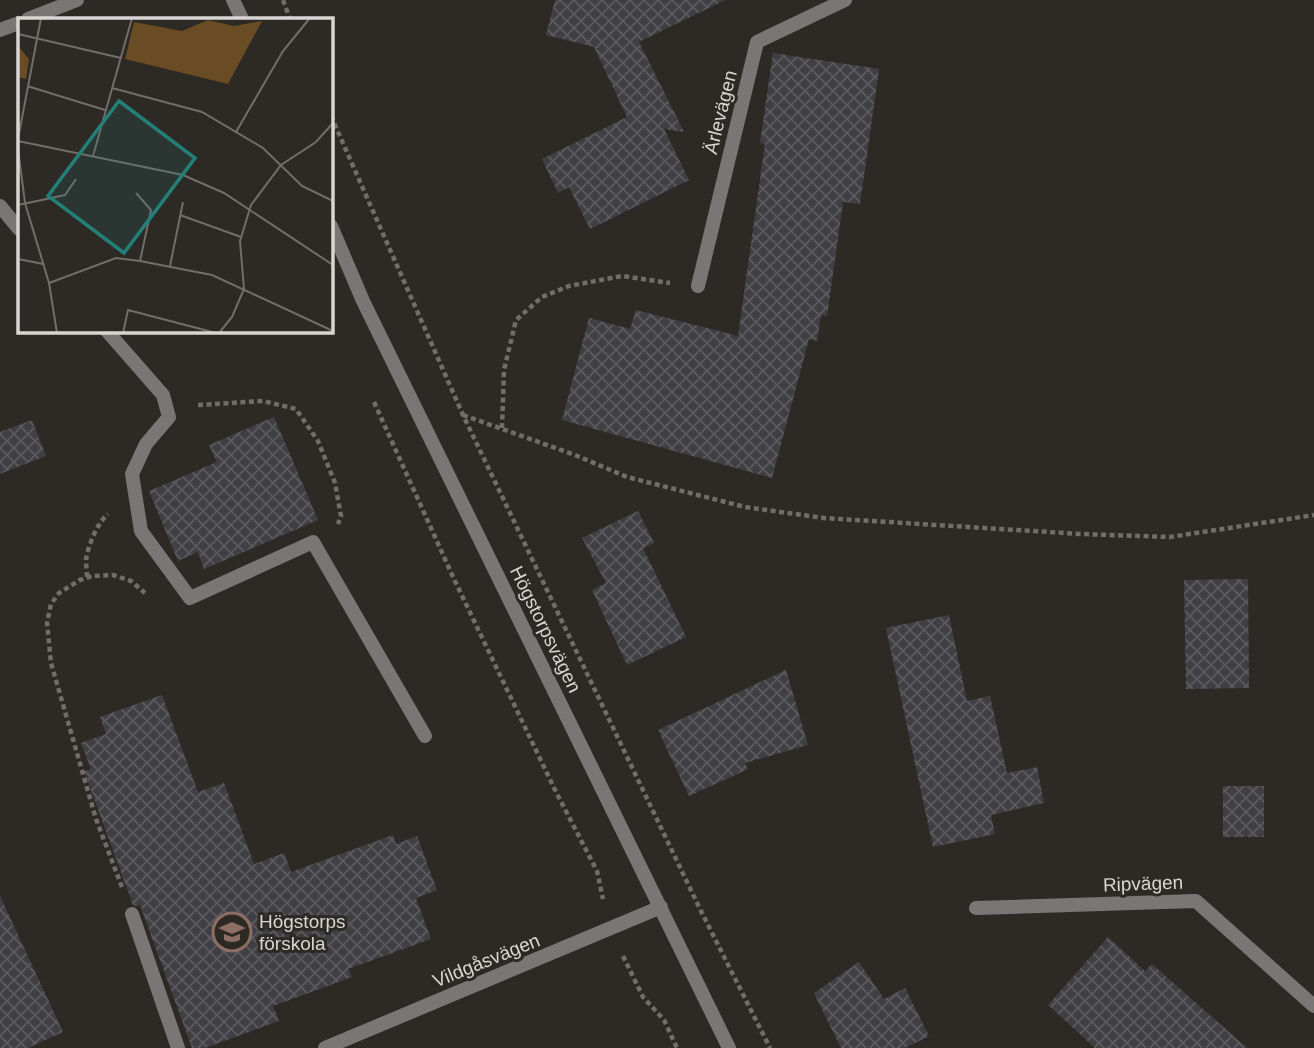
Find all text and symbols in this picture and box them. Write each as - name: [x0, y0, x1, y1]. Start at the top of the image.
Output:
- inset map: [18, 18, 332, 332]
- street label: Ärlevägen: [700, 68, 741, 156]
- street label: Högstorpsvägen: [506, 562, 585, 696]
- street label: Ripvägen: [1103, 872, 1184, 895]
- school or university icon: Högstorps förskola: [211, 911, 253, 953]
- place label: Högstorps förskola: [259, 911, 346, 954]
- street label: Vildgåsvägen: [430, 929, 543, 992]

